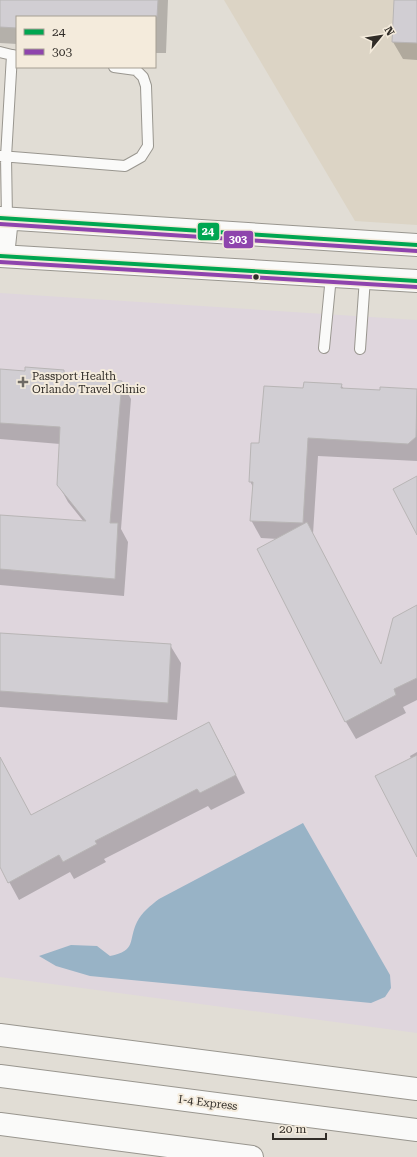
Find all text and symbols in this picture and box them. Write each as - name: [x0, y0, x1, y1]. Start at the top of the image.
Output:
- legend: [16, 16, 156, 68]
- north arrow: [361, 16, 401, 56]
- text: N: [381, 24, 397, 39]
- text: 24: [52, 25, 66, 39]
- text: 303: [52, 45, 72, 59]
- line badge: 24: [197, 222, 220, 241]
- text: 24: [202, 225, 215, 238]
- line badge: 303: [223, 230, 254, 249]
- text: 303: [229, 233, 247, 246]
- unlabelled marker: [251, 272, 261, 282]
- place label: Passport Health Orlando Travel Clinic: [32, 370, 145, 396]
- marker: Passport Health Orlando Travel Clinic: [17, 376, 29, 388]
- street label: I-4 Express: [178, 1093, 238, 1113]
- scale bar: [273, 1115, 326, 1141]
- text: 20 m: [279, 1122, 306, 1136]

